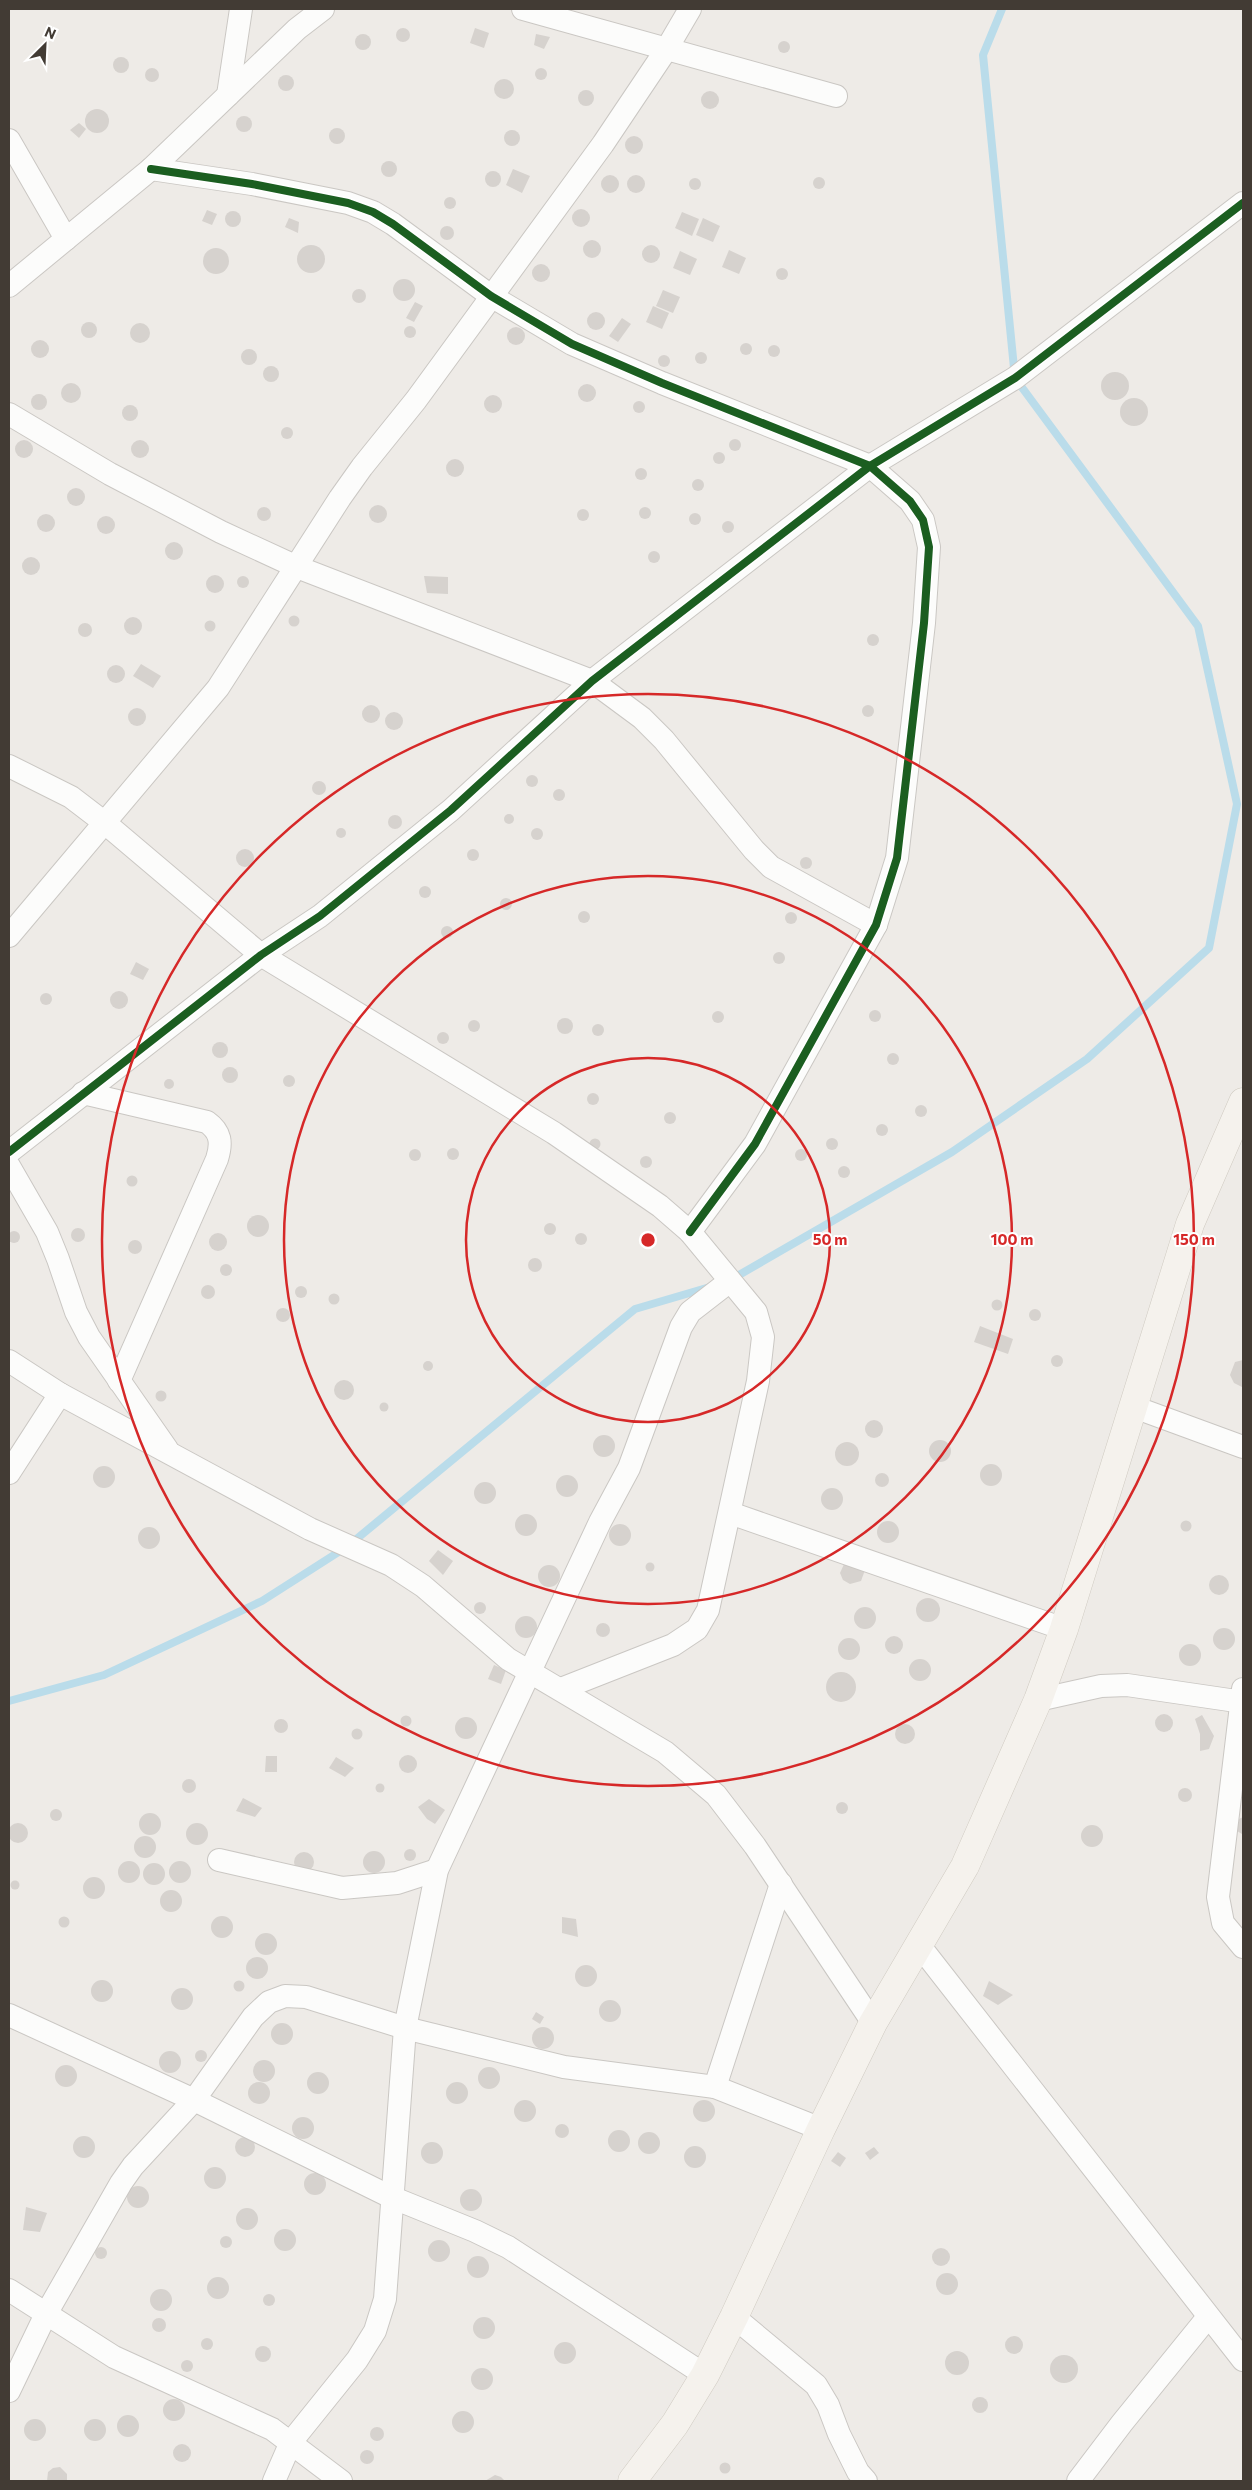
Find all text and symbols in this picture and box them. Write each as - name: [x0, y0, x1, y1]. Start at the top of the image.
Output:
- north arrow: [20, 20, 70, 70]
- text: N: [42, 23, 59, 43]
- text: 50 m: [813, 1230, 847, 1248]
- text: 100 m: [991, 1230, 1033, 1248]
- text: 150 m: [1173, 1230, 1215, 1248]
- centre of rings: [639, 1231, 657, 1249]

